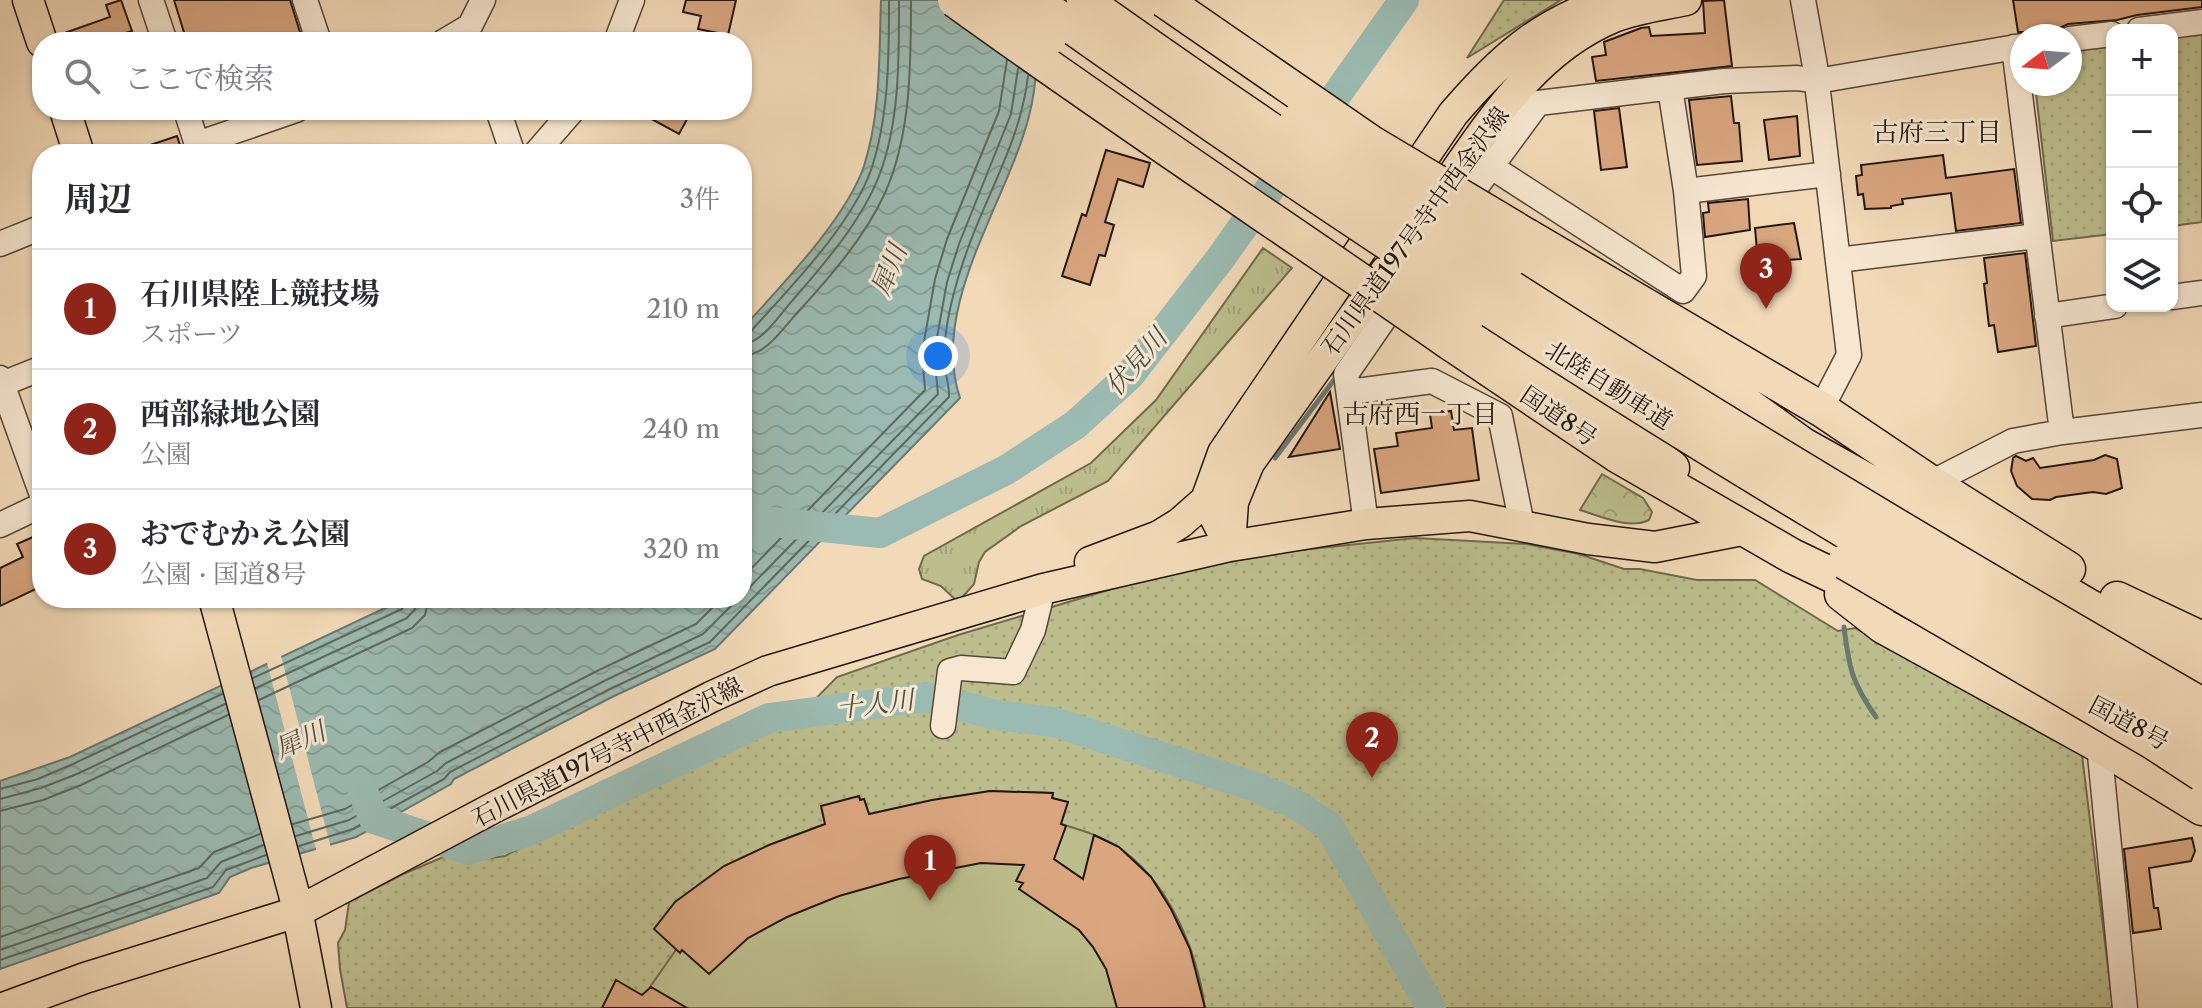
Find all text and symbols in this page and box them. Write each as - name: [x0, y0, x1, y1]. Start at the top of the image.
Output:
- north arrow: [2010, 24, 2082, 96]
- map controls: [2106, 24, 2178, 312]
- button: +: [2106, 24, 2178, 96]
- search box: [32, 32, 752, 120]
- icon: search: [60, 54, 104, 98]
- text: ここで検索: [124, 60, 274, 97]
- button: −: [2106, 96, 2178, 168]
- street label: 石川県道197号寺中西金沢線: [1315, 101, 1515, 361]
- district label: 古府三丁目: [1872, 116, 2002, 148]
- button: locate: [2106, 168, 2178, 240]
- text: 周辺: [64, 178, 132, 220]
- text: 3件: [680, 183, 720, 215]
- water label: 犀川: [864, 237, 915, 300]
- button: layers: [2106, 240, 2178, 312]
- pin: 3: [1740, 243, 1792, 309]
- text: 石川県陸上競技場: [140, 275, 380, 312]
- text: 1: [84, 293, 96, 325]
- text: 210 m: [647, 293, 720, 325]
- text: スポーツ: [140, 318, 243, 350]
- water label: 伏見川: [1098, 320, 1176, 402]
- street label: 北陸自動車道: [1540, 335, 1678, 435]
- your location: [918, 336, 958, 376]
- street label: 国道8号: [1515, 380, 1603, 452]
- text: 西部緑地公園: [140, 395, 320, 432]
- district label: 古府西一丁目: [1342, 398, 1498, 430]
- text: 2: [82, 413, 98, 445]
- text: 240 m: [642, 413, 720, 445]
- text: 公園: [140, 438, 192, 470]
- text: おでむかえ公園: [140, 515, 350, 552]
- text: 3: [83, 533, 97, 565]
- text: 320 m: [643, 533, 720, 565]
- text: 公園 · 国道8号: [140, 558, 307, 590]
- street label: 石川県道197号寺中西金沢線: [467, 671, 747, 833]
- water label: 十人川: [834, 683, 919, 725]
- street label: 国道8号: [2084, 690, 2174, 756]
- pin: 2: [1346, 712, 1398, 778]
- water label: 犀川: [270, 714, 333, 765]
- pin: 1: [904, 835, 956, 901]

